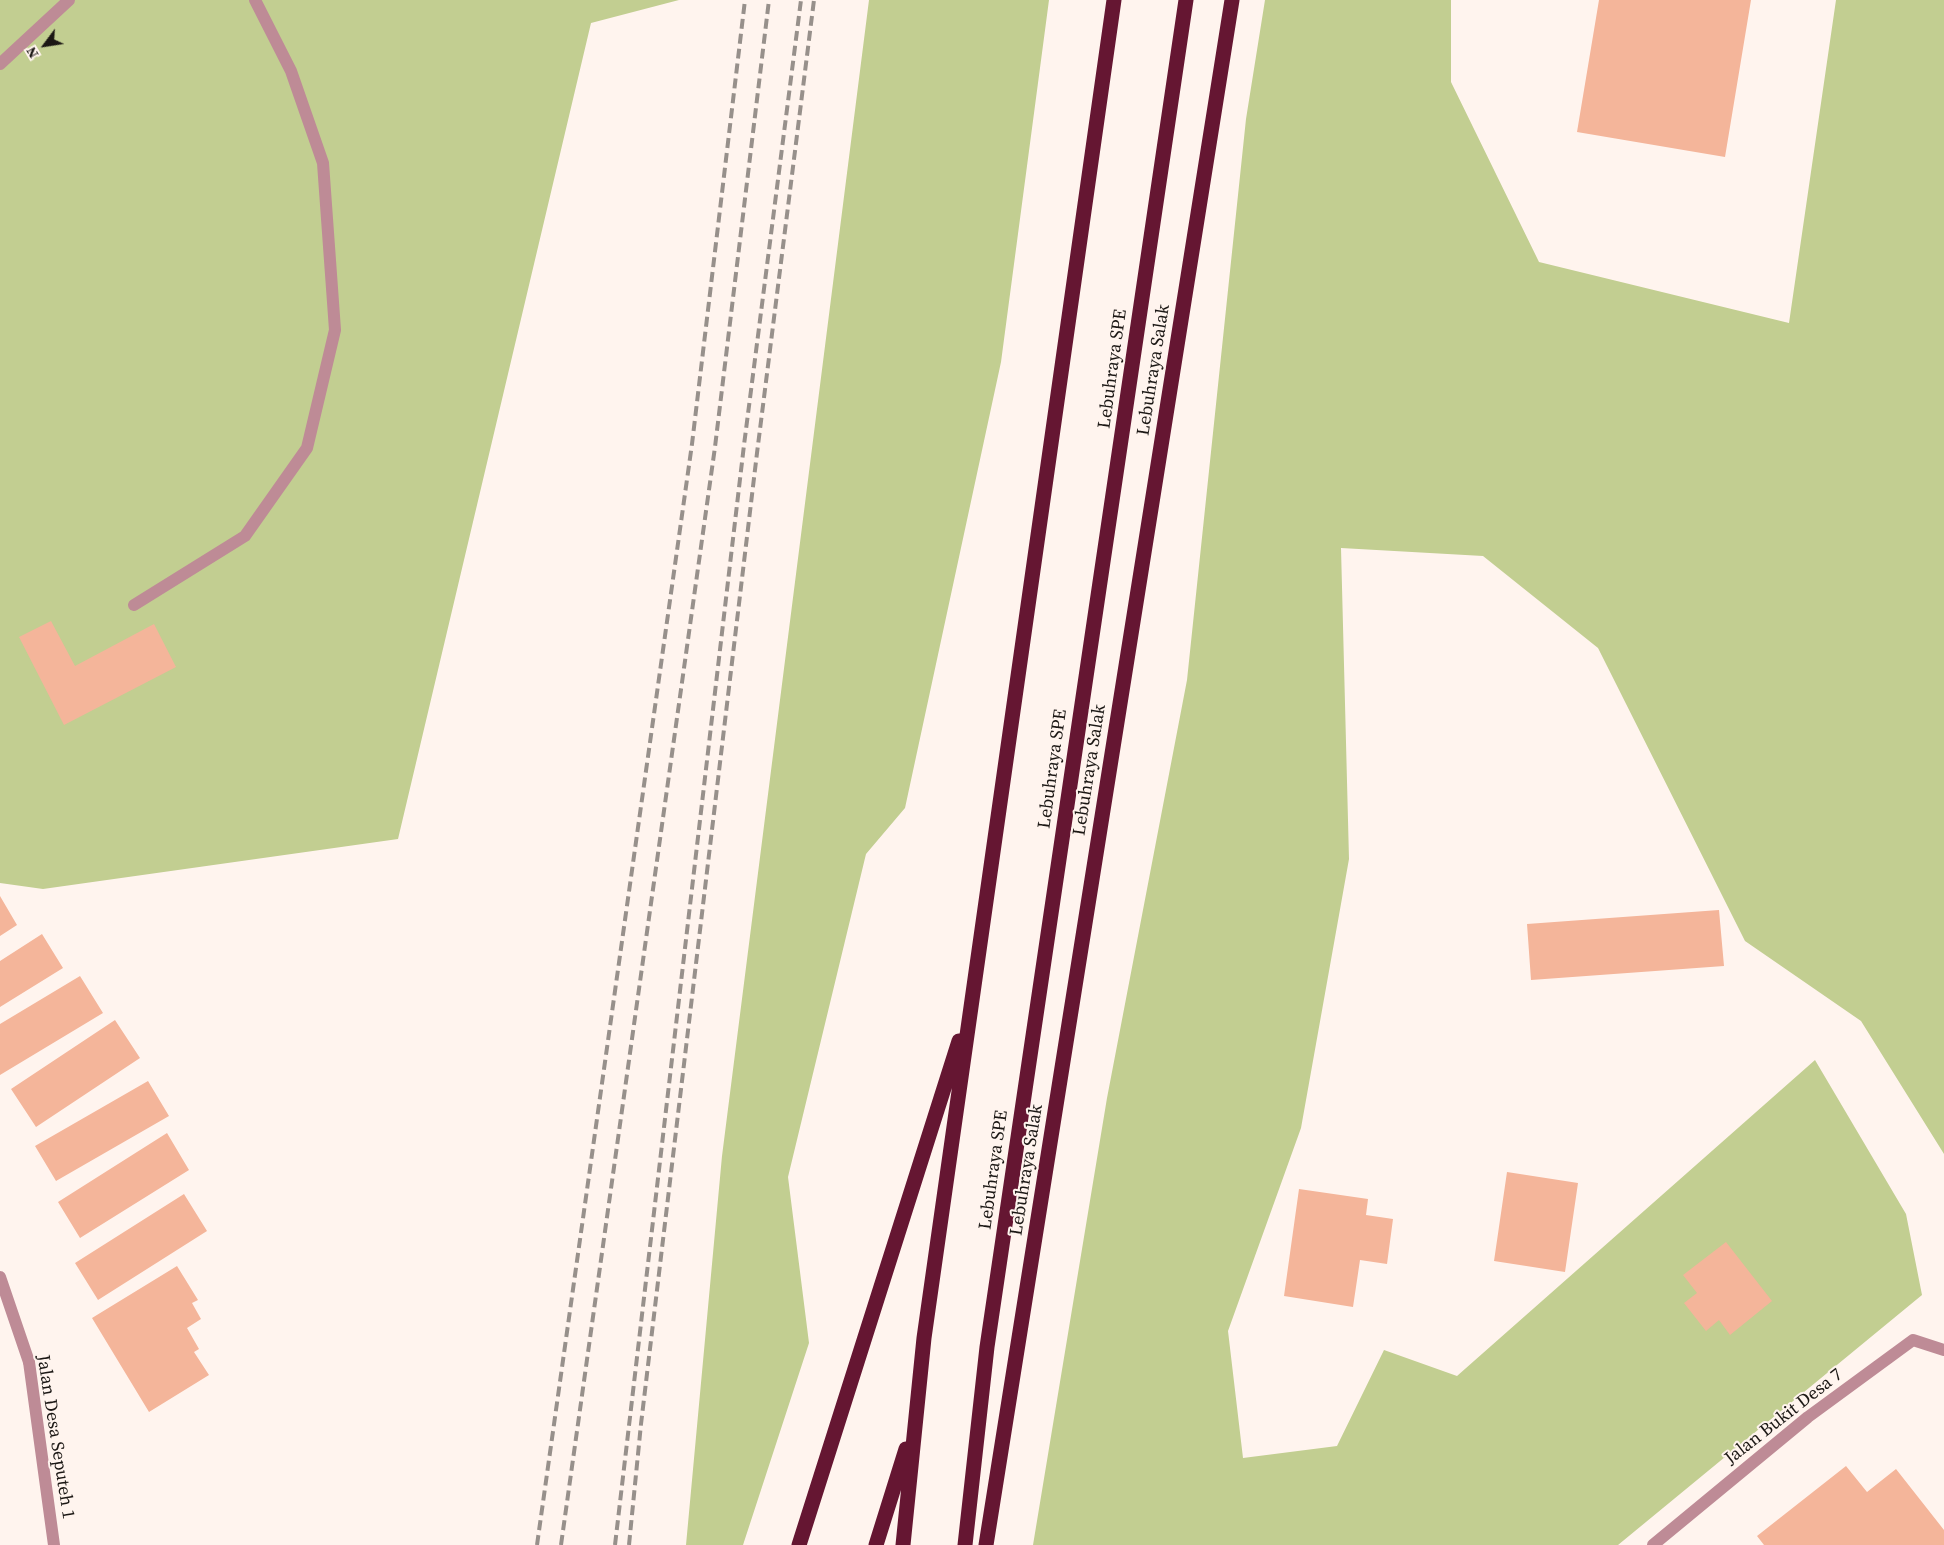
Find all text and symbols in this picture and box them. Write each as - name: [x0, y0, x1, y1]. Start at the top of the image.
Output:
- north arrow: [20, 20, 70, 70]
- text: N: [21, 43, 43, 62]
- street label: Lebuhraya Salak: [1133, 303, 1175, 437]
- street label: Lebuhraya SPE: [1094, 308, 1132, 430]
- street label: Lebuhraya Salak: [1069, 703, 1111, 837]
- street label: Lebuhraya SPE: [1034, 708, 1072, 830]
- street label: Lebuhraya Salak: [1006, 1103, 1048, 1237]
- street label: Lebuhraya SPE: [975, 1109, 1013, 1231]
- street label: Jalan Desa Seputeh 1: [31, 1353, 79, 1521]
- street label: Jalan Bukit Desa 7: [1721, 1364, 1847, 1470]

